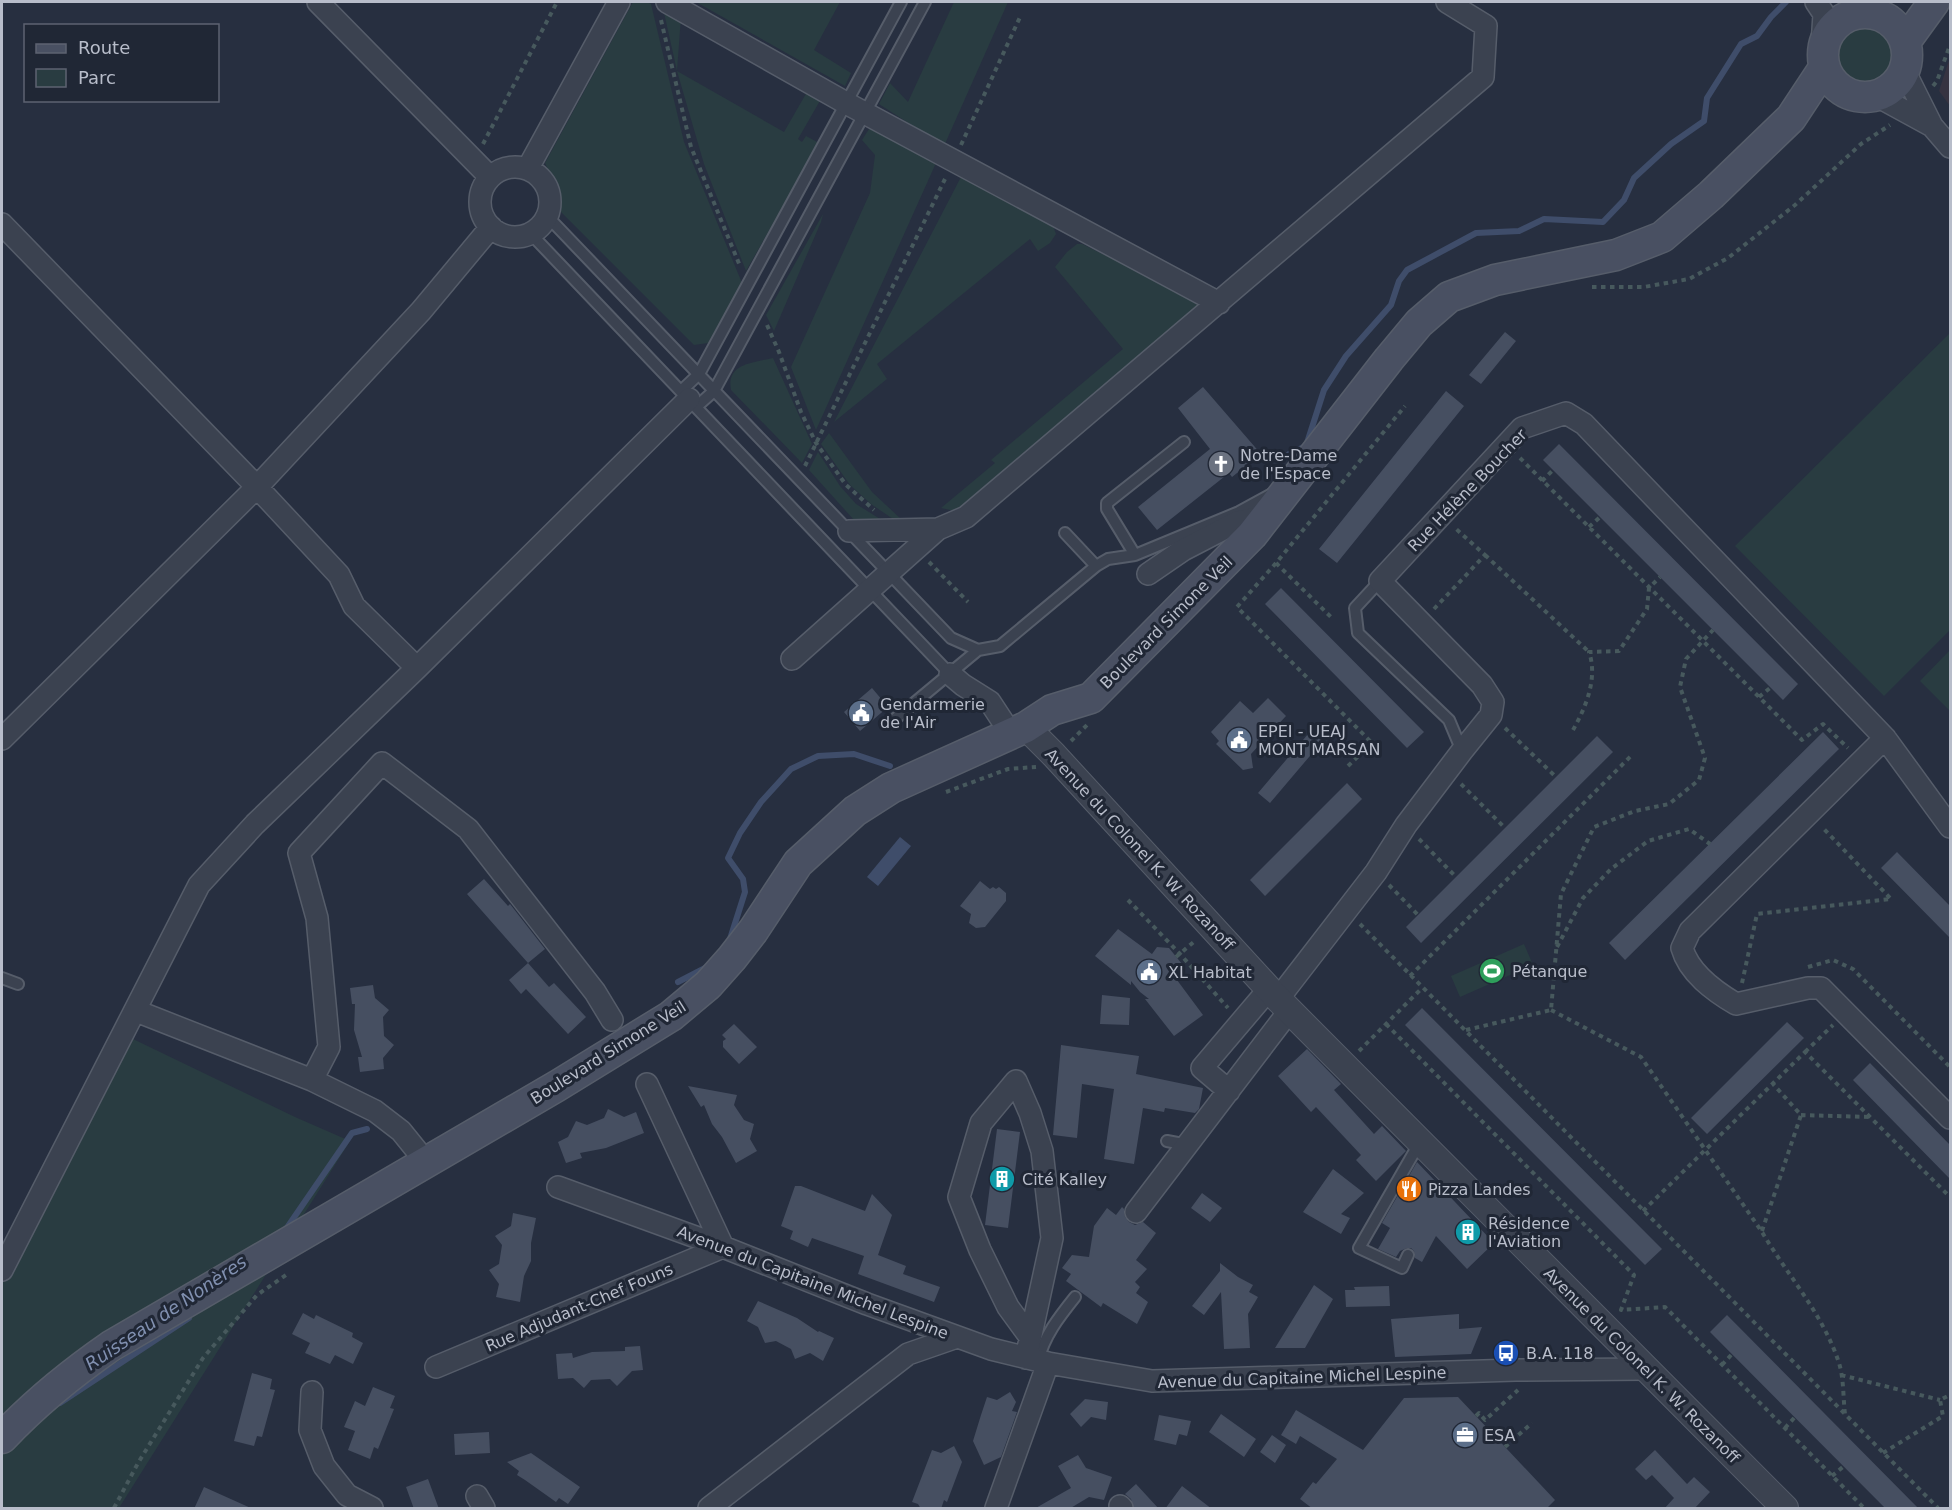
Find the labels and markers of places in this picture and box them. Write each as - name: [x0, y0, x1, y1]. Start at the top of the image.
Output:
- place label: Notre-Dame de l'Espace: [1240, 446, 1337, 483]
- church icon: Notre-Dame de l'Espace: [1206, 449, 1236, 479]
- place label: Gendarmerie de l'Air: [880, 695, 985, 732]
- public building icon: Gendarmerie de l'Air: [846, 698, 876, 728]
- place label: EPEI - UEAJ MONT MARSAN: [1258, 722, 1380, 759]
- public building icon: EPEI - UEAJ MONT MARSAN: [1224, 725, 1254, 755]
- sports icon: Pétanque: [1477, 956, 1507, 986]
- public building icon: XL Habitat: [1134, 957, 1164, 987]
- place label: Pétanque: [1512, 962, 1587, 981]
- place label: XL Habitat: [1168, 963, 1252, 982]
- building icon: Cité Kalley: [987, 1164, 1017, 1194]
- place label: Cité Kalley: [1022, 1170, 1107, 1189]
- restaurant icon: Pizza Landes: [1394, 1174, 1424, 1204]
- place label: Pizza Landes: [1428, 1180, 1531, 1199]
- place label: Résidence l'Aviation: [1488, 1214, 1570, 1251]
- building icon: Résidence l'Aviation: [1453, 1217, 1483, 1247]
- bus stop icon: B.A. 118: [1491, 1338, 1521, 1368]
- place label: B.A. 118: [1526, 1344, 1593, 1363]
- office icon: ESA: [1450, 1420, 1480, 1450]
- place label: ESA: [1484, 1426, 1516, 1445]

